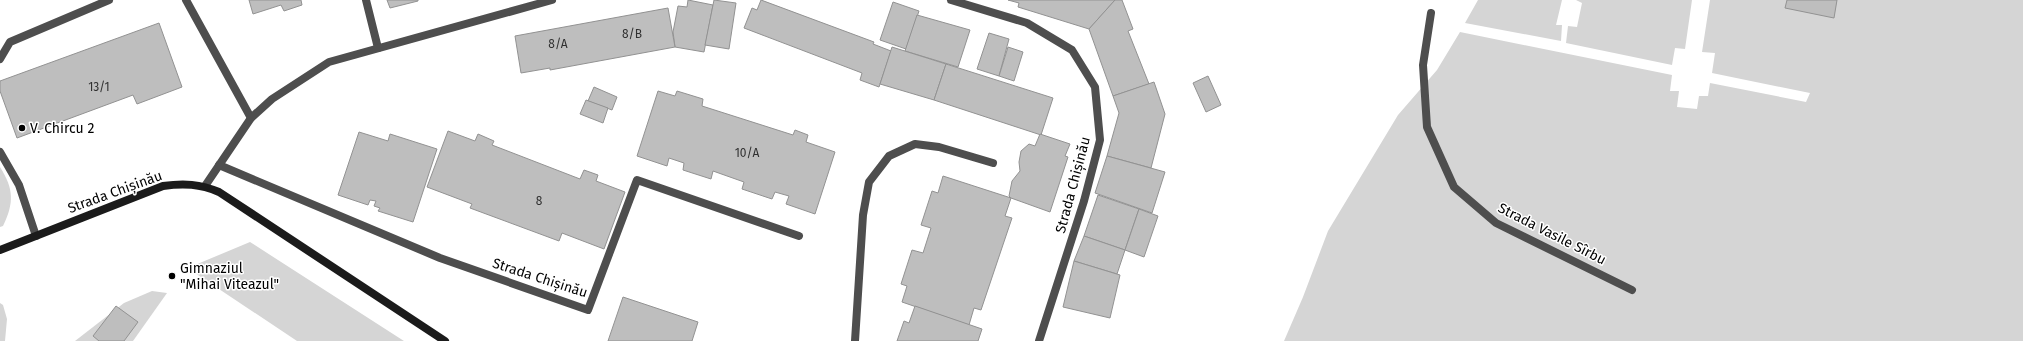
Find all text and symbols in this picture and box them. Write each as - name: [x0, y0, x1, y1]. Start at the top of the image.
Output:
- house number: 8/B: [622, 27, 642, 41]
- house number: 8/A: [548, 37, 568, 51]
- house number: 13/1: [88, 80, 110, 94]
- place label: V. Chircu 2: [30, 120, 94, 137]
- marker: V. Chircu 2: [17, 123, 27, 133]
- street label: Strada Chișinău: [1052, 135, 1095, 235]
- house number: 10/A: [735, 146, 759, 160]
- street label: Strada Chișinău: [65, 167, 165, 218]
- house number: 8: [536, 194, 543, 208]
- street label: Strada Vasile Sîrbu: [1495, 199, 1609, 269]
- street label: Strada Chișinău: [490, 255, 590, 302]
- place label: Gimnaziul "Mihai Viteazul": [180, 260, 279, 293]
- marker: Gimnaziul "Mihai Viteazul": [167, 271, 177, 281]

